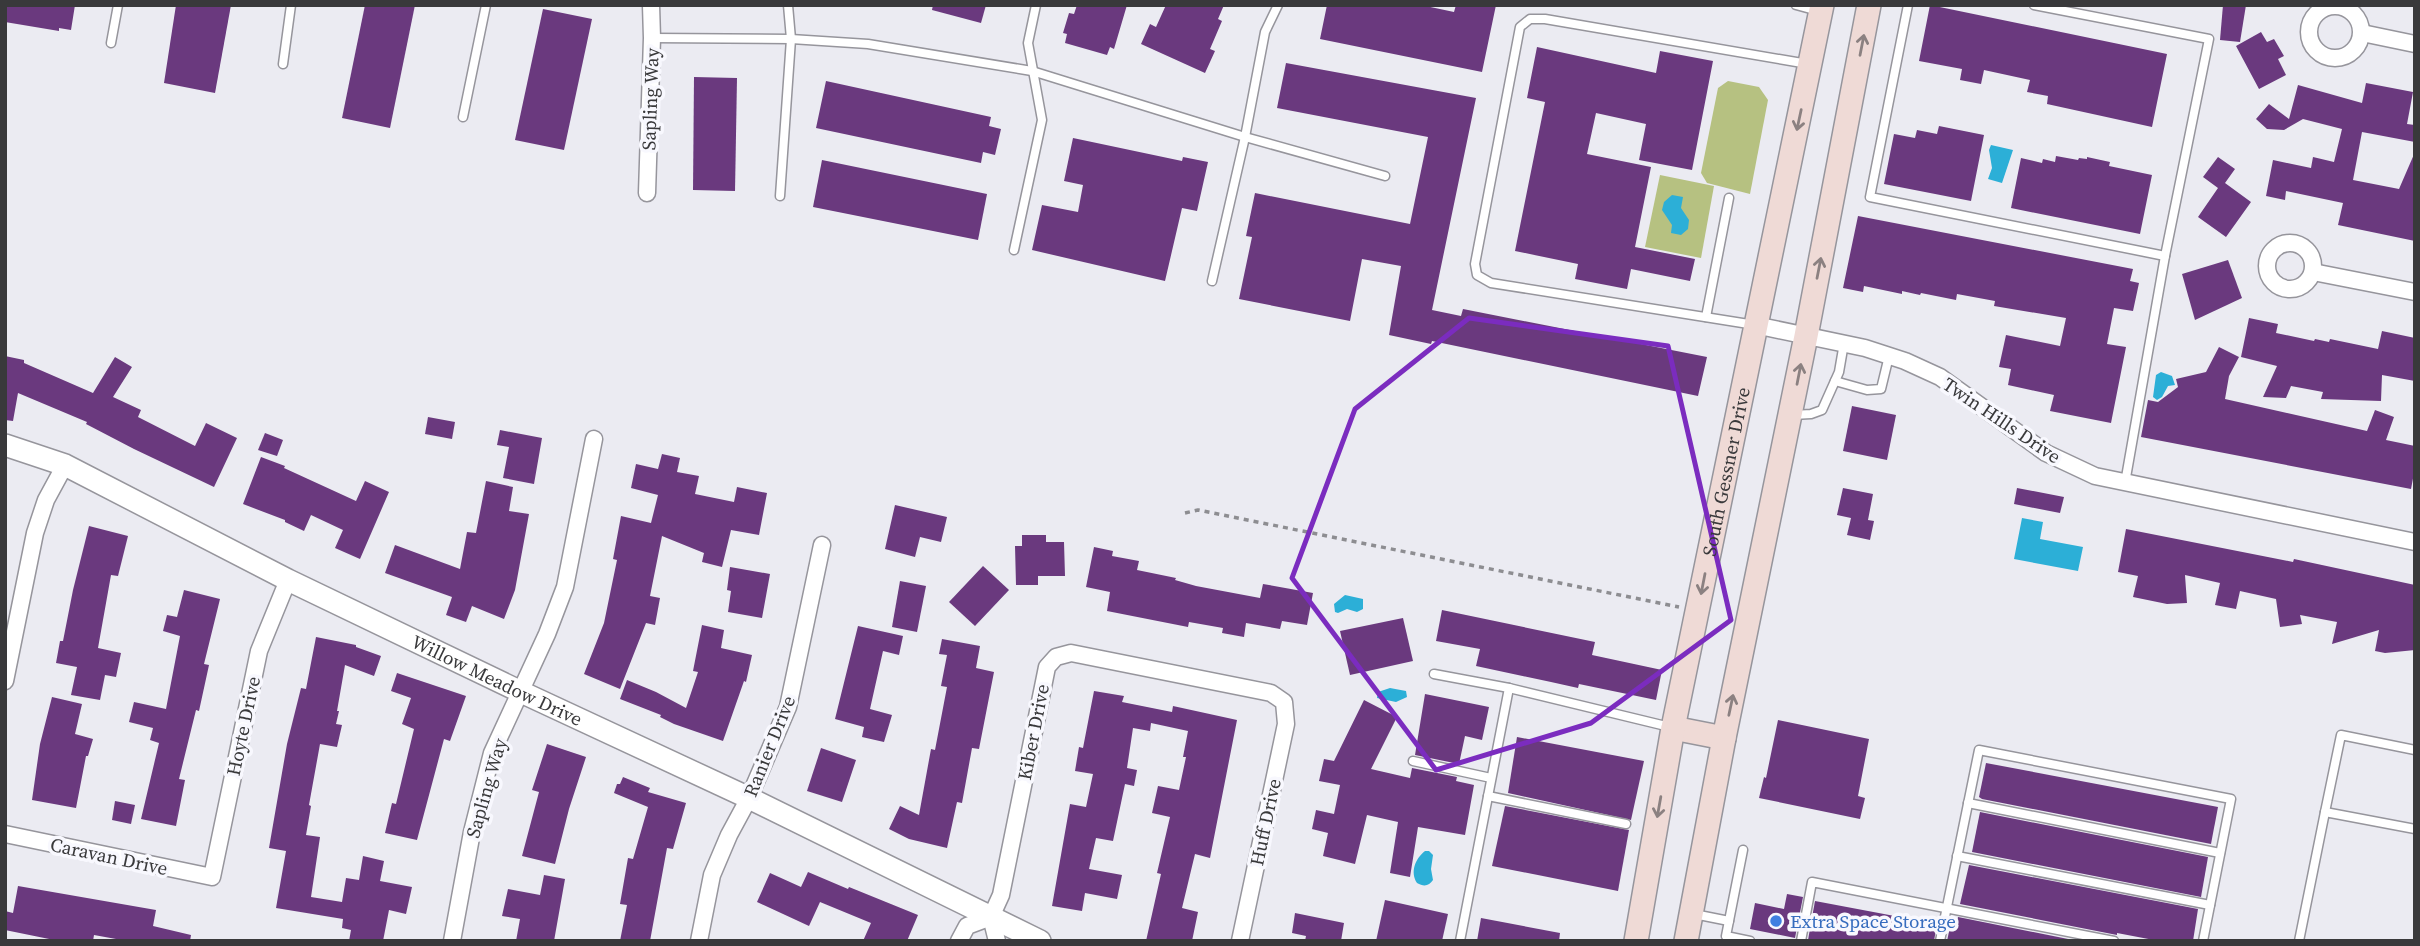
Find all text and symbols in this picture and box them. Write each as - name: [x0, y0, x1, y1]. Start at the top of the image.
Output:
- one-way arrow: [1855, 34, 1869, 57]
- street label: Sapling Way: [635, 47, 665, 151]
- one-way arrow: [1792, 108, 1806, 131]
- one-way arrow: [1813, 257, 1826, 280]
- one-way arrow: [1792, 363, 1806, 386]
- street label: Twin Hills Drive: [1938, 371, 2066, 469]
- street label: South Gessner Drive: [1696, 385, 1756, 558]
- one-way arrow: [1696, 572, 1710, 595]
- street label: Willow Meadow Drive: [407, 628, 587, 732]
- street label: Hoyte Drive: [220, 674, 266, 778]
- street label: Kiber Drive: [1011, 682, 1055, 782]
- street label: Ranier Drive: [737, 691, 801, 801]
- one-way arrow: [1724, 694, 1738, 717]
- street label: Sapling Way: [459, 735, 513, 841]
- street label: Huff Drive: [1243, 776, 1287, 868]
- one-way arrow: [1652, 795, 1665, 818]
- street label: Caravan Drive: [48, 831, 170, 881]
- place label: Extra Space Storage: [1790, 908, 1956, 934]
- marker: Extra Space Storage: [1768, 913, 1784, 929]

